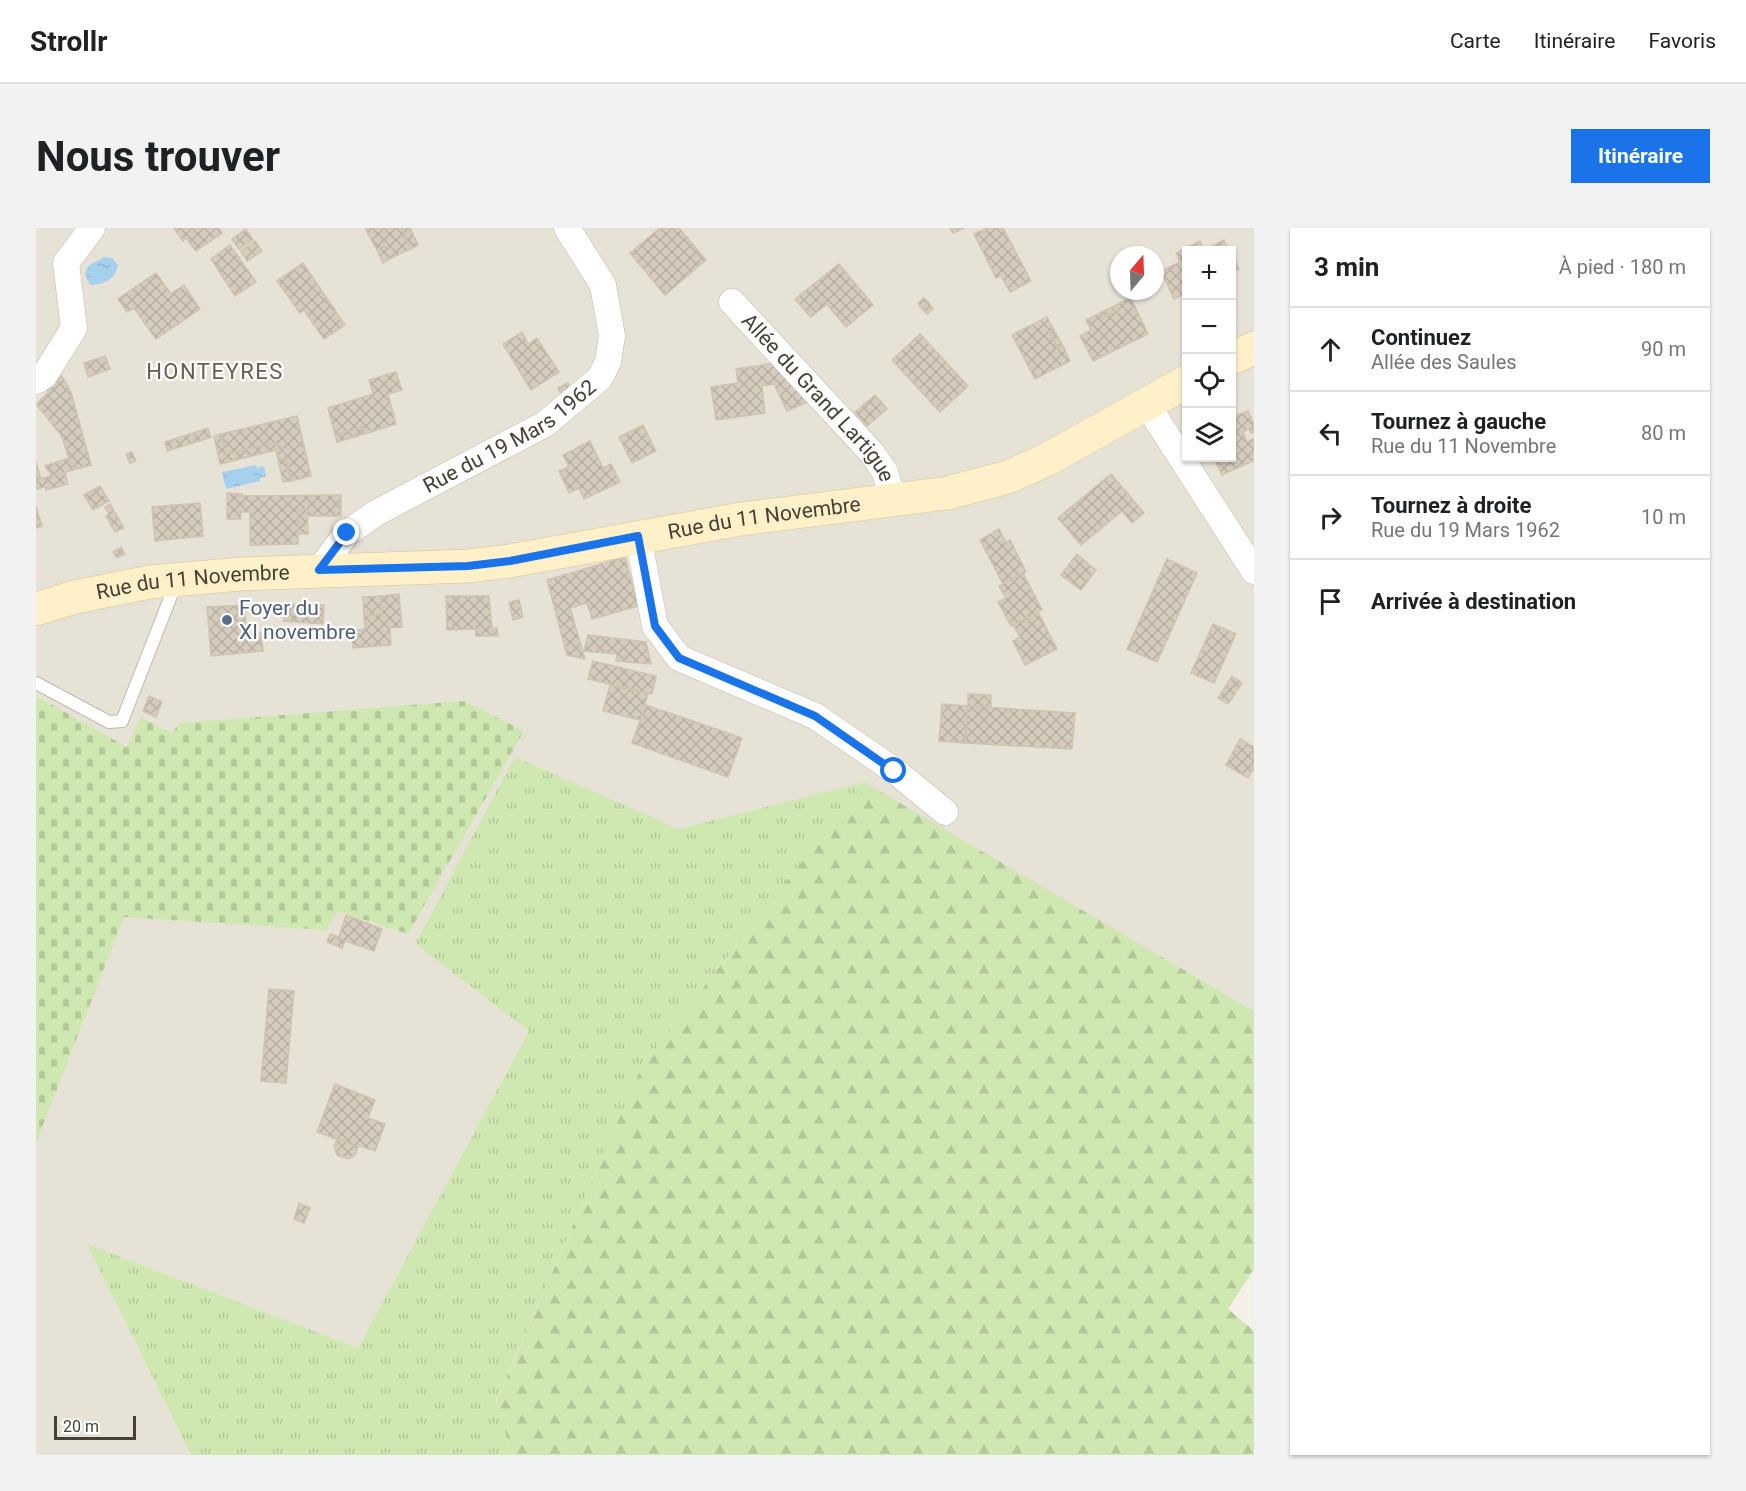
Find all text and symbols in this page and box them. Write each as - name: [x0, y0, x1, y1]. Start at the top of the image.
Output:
- text: Strollr: [30, 25, 107, 58]
- text: Carte: [1450, 29, 1501, 53]
- text: Itinéraire: [1534, 29, 1615, 53]
- text: Favoris: [1648, 29, 1716, 53]
- button: Itinéraire: [1571, 129, 1710, 183]
- text: Nous trouver: [36, 132, 280, 181]
- north arrow: [1110, 246, 1164, 300]
- map controls: [1182, 246, 1236, 462]
- button: +: [1182, 246, 1236, 300]
- text: 3 min: [1314, 252, 1379, 282]
- text: À pied · 180 m: [1559, 255, 1686, 279]
- button: −: [1182, 300, 1236, 354]
- street label: Allée du Grand Lartigue: [737, 308, 899, 484]
- text: Continuez: [1371, 325, 1471, 350]
- icon: ahead: [1314, 333, 1347, 366]
- text: 90 m: [1641, 337, 1686, 361]
- text: Allée des Saules: [1371, 350, 1517, 374]
- button: locate: [1182, 354, 1236, 408]
- district label: HONTEYRES: [146, 359, 284, 384]
- street label: Rue du 19 Mars 1962: [419, 374, 601, 498]
- button: layers: [1182, 408, 1236, 462]
- text: Tournez à gauche: [1371, 409, 1546, 434]
- icon: left: [1314, 417, 1347, 450]
- text: 80 m: [1641, 421, 1686, 445]
- text: Rue du 11 Novembre: [1371, 434, 1556, 458]
- street label: Rue du 11 Novembre: [666, 492, 862, 544]
- text: Tournez à droite: [1371, 493, 1531, 518]
- icon: right: [1314, 501, 1347, 534]
- text: 10 m: [1641, 505, 1686, 529]
- text: Rue du 19 Mars 1962: [1371, 518, 1560, 542]
- route end: [333, 519, 359, 545]
- street label: Rue du 11 Novembre: [94, 560, 290, 604]
- icon: arrive: [1314, 585, 1347, 618]
- text: Arrivée à destination: [1371, 589, 1576, 614]
- place label: Foyer du XI novembre: [239, 596, 356, 644]
- marker: Foyer du XI novembre: [220, 613, 234, 627]
- route start: [880, 757, 906, 783]
- scale bar: [54, 1413, 136, 1440]
- text: 20 m: [63, 1417, 99, 1436]

